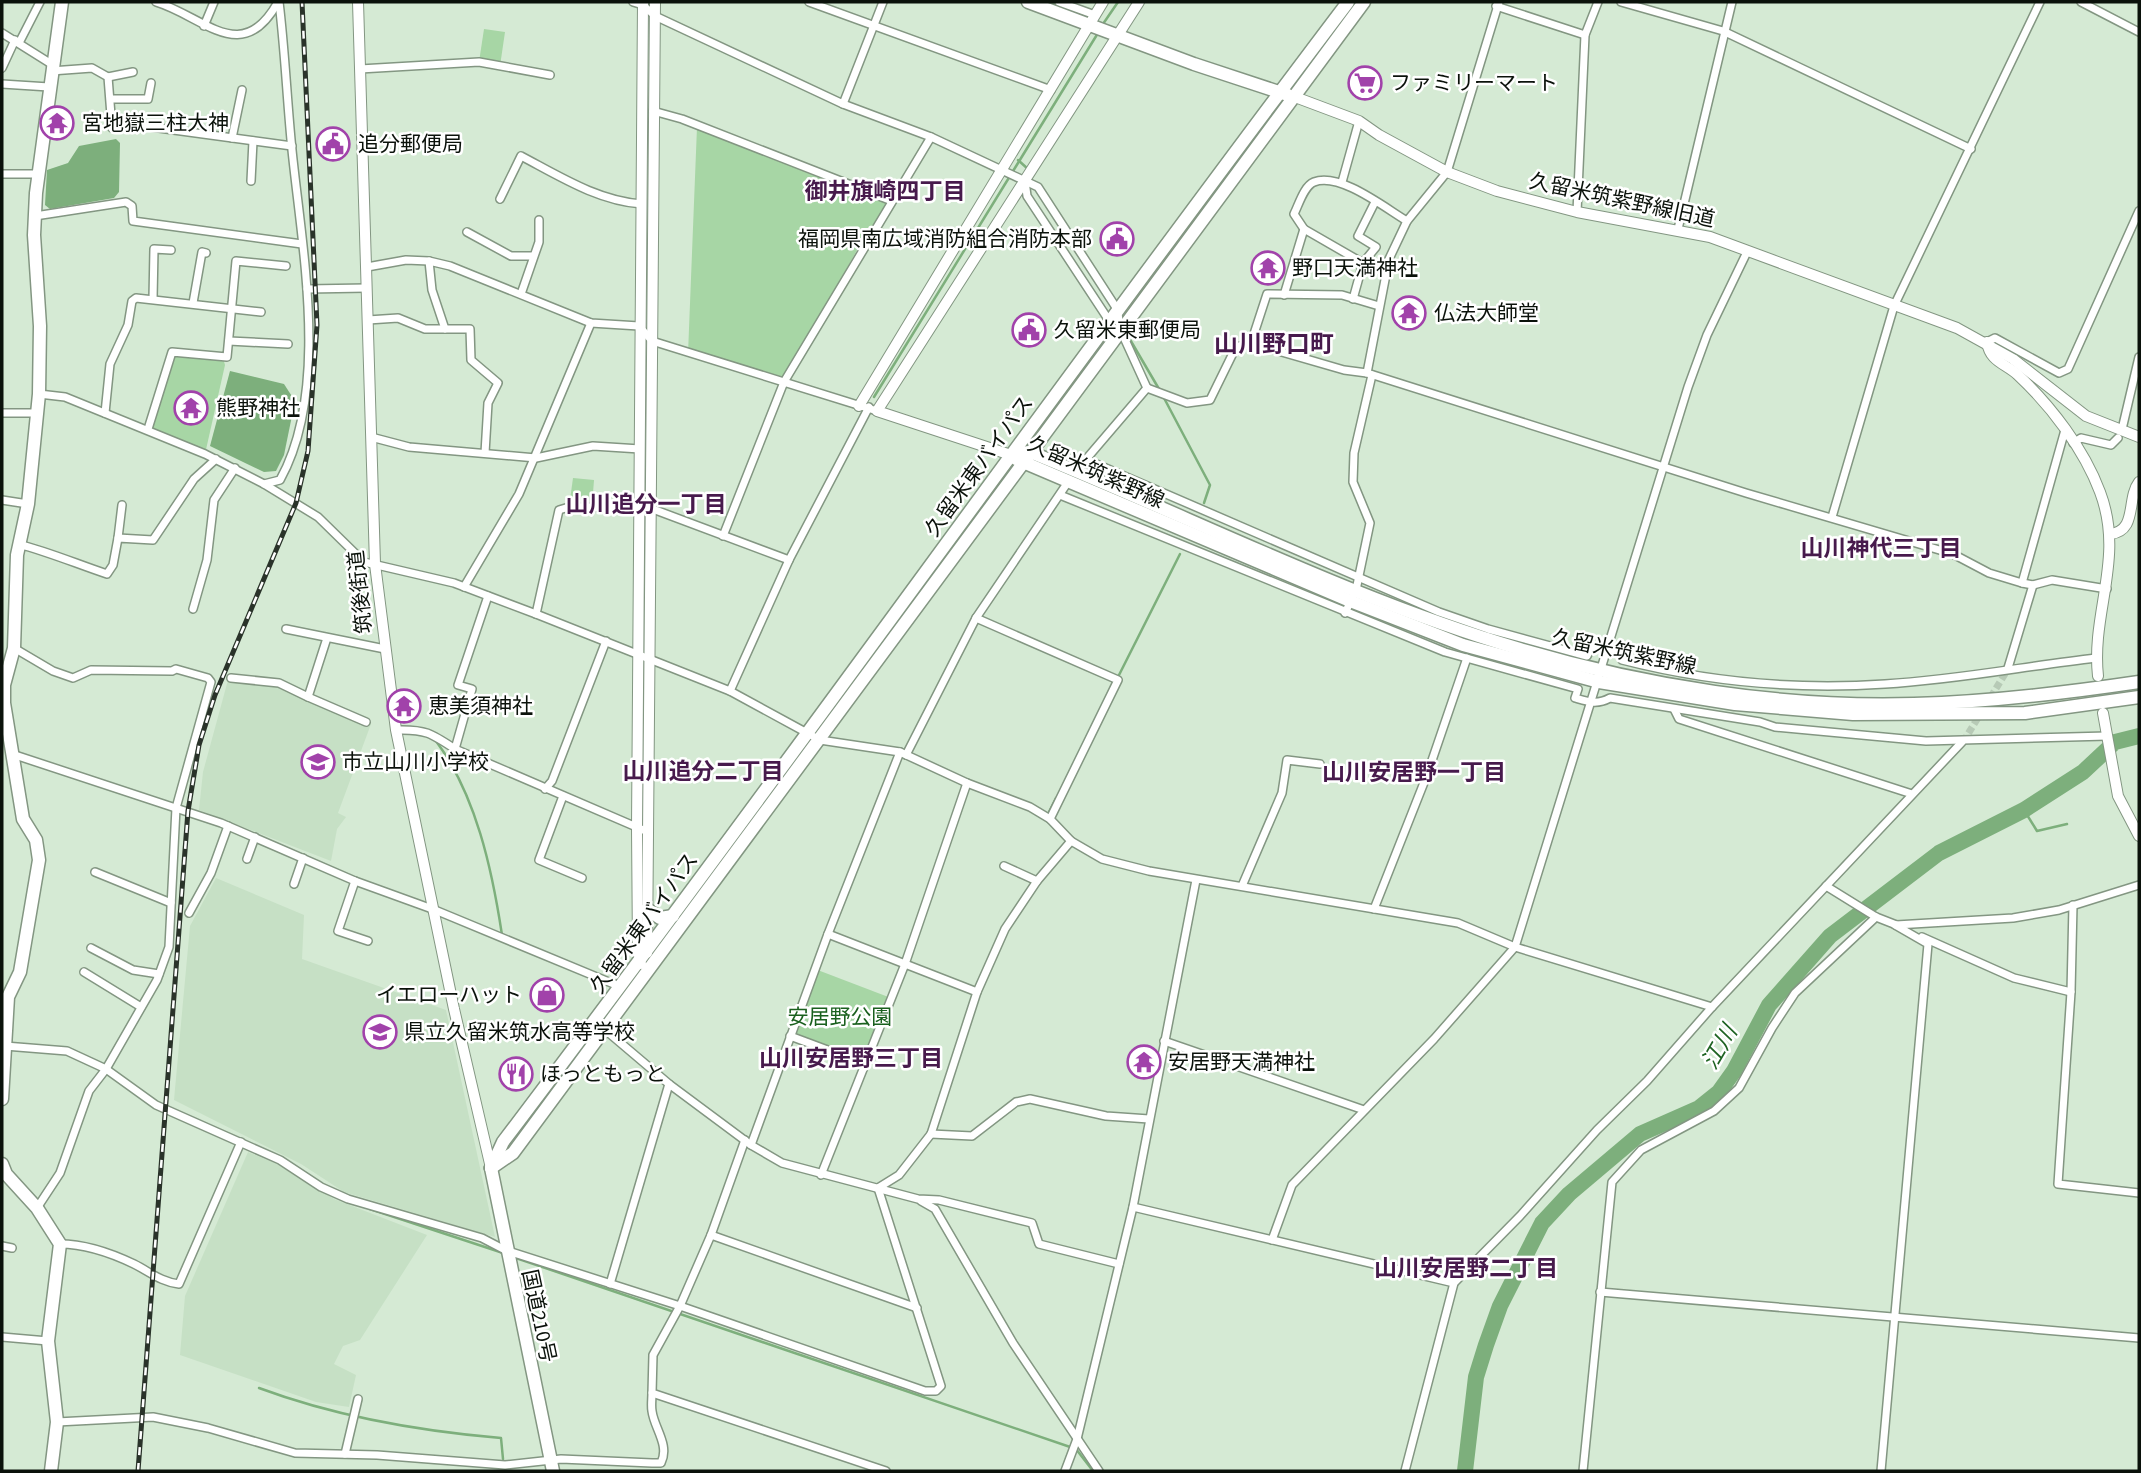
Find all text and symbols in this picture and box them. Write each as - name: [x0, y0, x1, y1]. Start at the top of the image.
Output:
- supermarket icon: ファミリーマート: [1346, 64, 1384, 102]
- place label: ファミリーマート: [1390, 68, 1558, 98]
- temple icon: 宮地嶽三柱大神: [38, 104, 76, 142]
- place label: 宮地嶽三柱大神: [82, 108, 229, 138]
- public building icon: 追分郵便局: [314, 125, 352, 163]
- place label: 追分郵便局: [358, 129, 463, 159]
- street label: 久留米筑紫野線旧道: [1526, 166, 1718, 234]
- district label: 御井旗崎四丁目: [805, 175, 966, 208]
- public building icon: 福岡県南広域消防組合消防本部: [1098, 220, 1136, 258]
- place label: 福岡県南広域消防組合消防本部: [798, 224, 1092, 254]
- temple icon: 野口天満神社: [1249, 249, 1287, 287]
- place label: 野口天満神社: [1292, 253, 1418, 283]
- temple icon: 仏法大師堂: [1390, 294, 1428, 332]
- place label: 仏法大師堂: [1434, 298, 1539, 328]
- public building icon: 久留米東郵便局: [1010, 311, 1048, 349]
- place label: 久留米東郵便局: [1054, 315, 1201, 345]
- district label: 山川野口町: [1214, 327, 1334, 362]
- temple icon: 熊野神社: [172, 389, 210, 427]
- street label: 久留米東バイパス: [918, 389, 1040, 543]
- place label: 熊野神社: [216, 393, 300, 423]
- street label: 久留米筑紫野線: [1023, 428, 1169, 516]
- district label: 山川追分一丁目: [566, 488, 727, 521]
- district label: 山川神代三丁目: [1801, 532, 1962, 565]
- street label: 筑後街道: [341, 549, 379, 635]
- street label: 久留米筑紫野線: [1549, 622, 1699, 682]
- temple icon: 恵美須神社: [385, 687, 423, 725]
- place label: 恵美須神社: [428, 691, 533, 721]
- school or university icon: 市立山川小学校: [299, 743, 337, 781]
- place label: 市立山川小学校: [342, 747, 489, 777]
- district label: 山川追分二丁目: [623, 755, 784, 788]
- district label: 山川安居野一丁目: [1322, 756, 1506, 789]
- street label: 久留米東バイパス: [583, 846, 705, 1000]
- shop icon: イエローハット: [528, 976, 566, 1014]
- place label: イエローハット: [376, 980, 522, 1010]
- park label: 安居野公園: [788, 1002, 893, 1032]
- school or university icon: 県立久留米筑水高等学校: [361, 1013, 399, 1051]
- water label: 江川: [1694, 1016, 1747, 1075]
- place label: 県立久留米筑水高等学校: [404, 1017, 635, 1047]
- district label: 山川安居野三丁目: [759, 1042, 943, 1075]
- temple icon: 安居野天満神社: [1125, 1043, 1163, 1081]
- place label: 安居野天満神社: [1168, 1047, 1315, 1077]
- restaurant icon: ほっともっと: [497, 1055, 535, 1093]
- place label: ほっともっと: [540, 1059, 666, 1089]
- district label: 山川安居野二丁目: [1374, 1252, 1558, 1285]
- street label: 国道210号: [515, 1267, 563, 1365]

